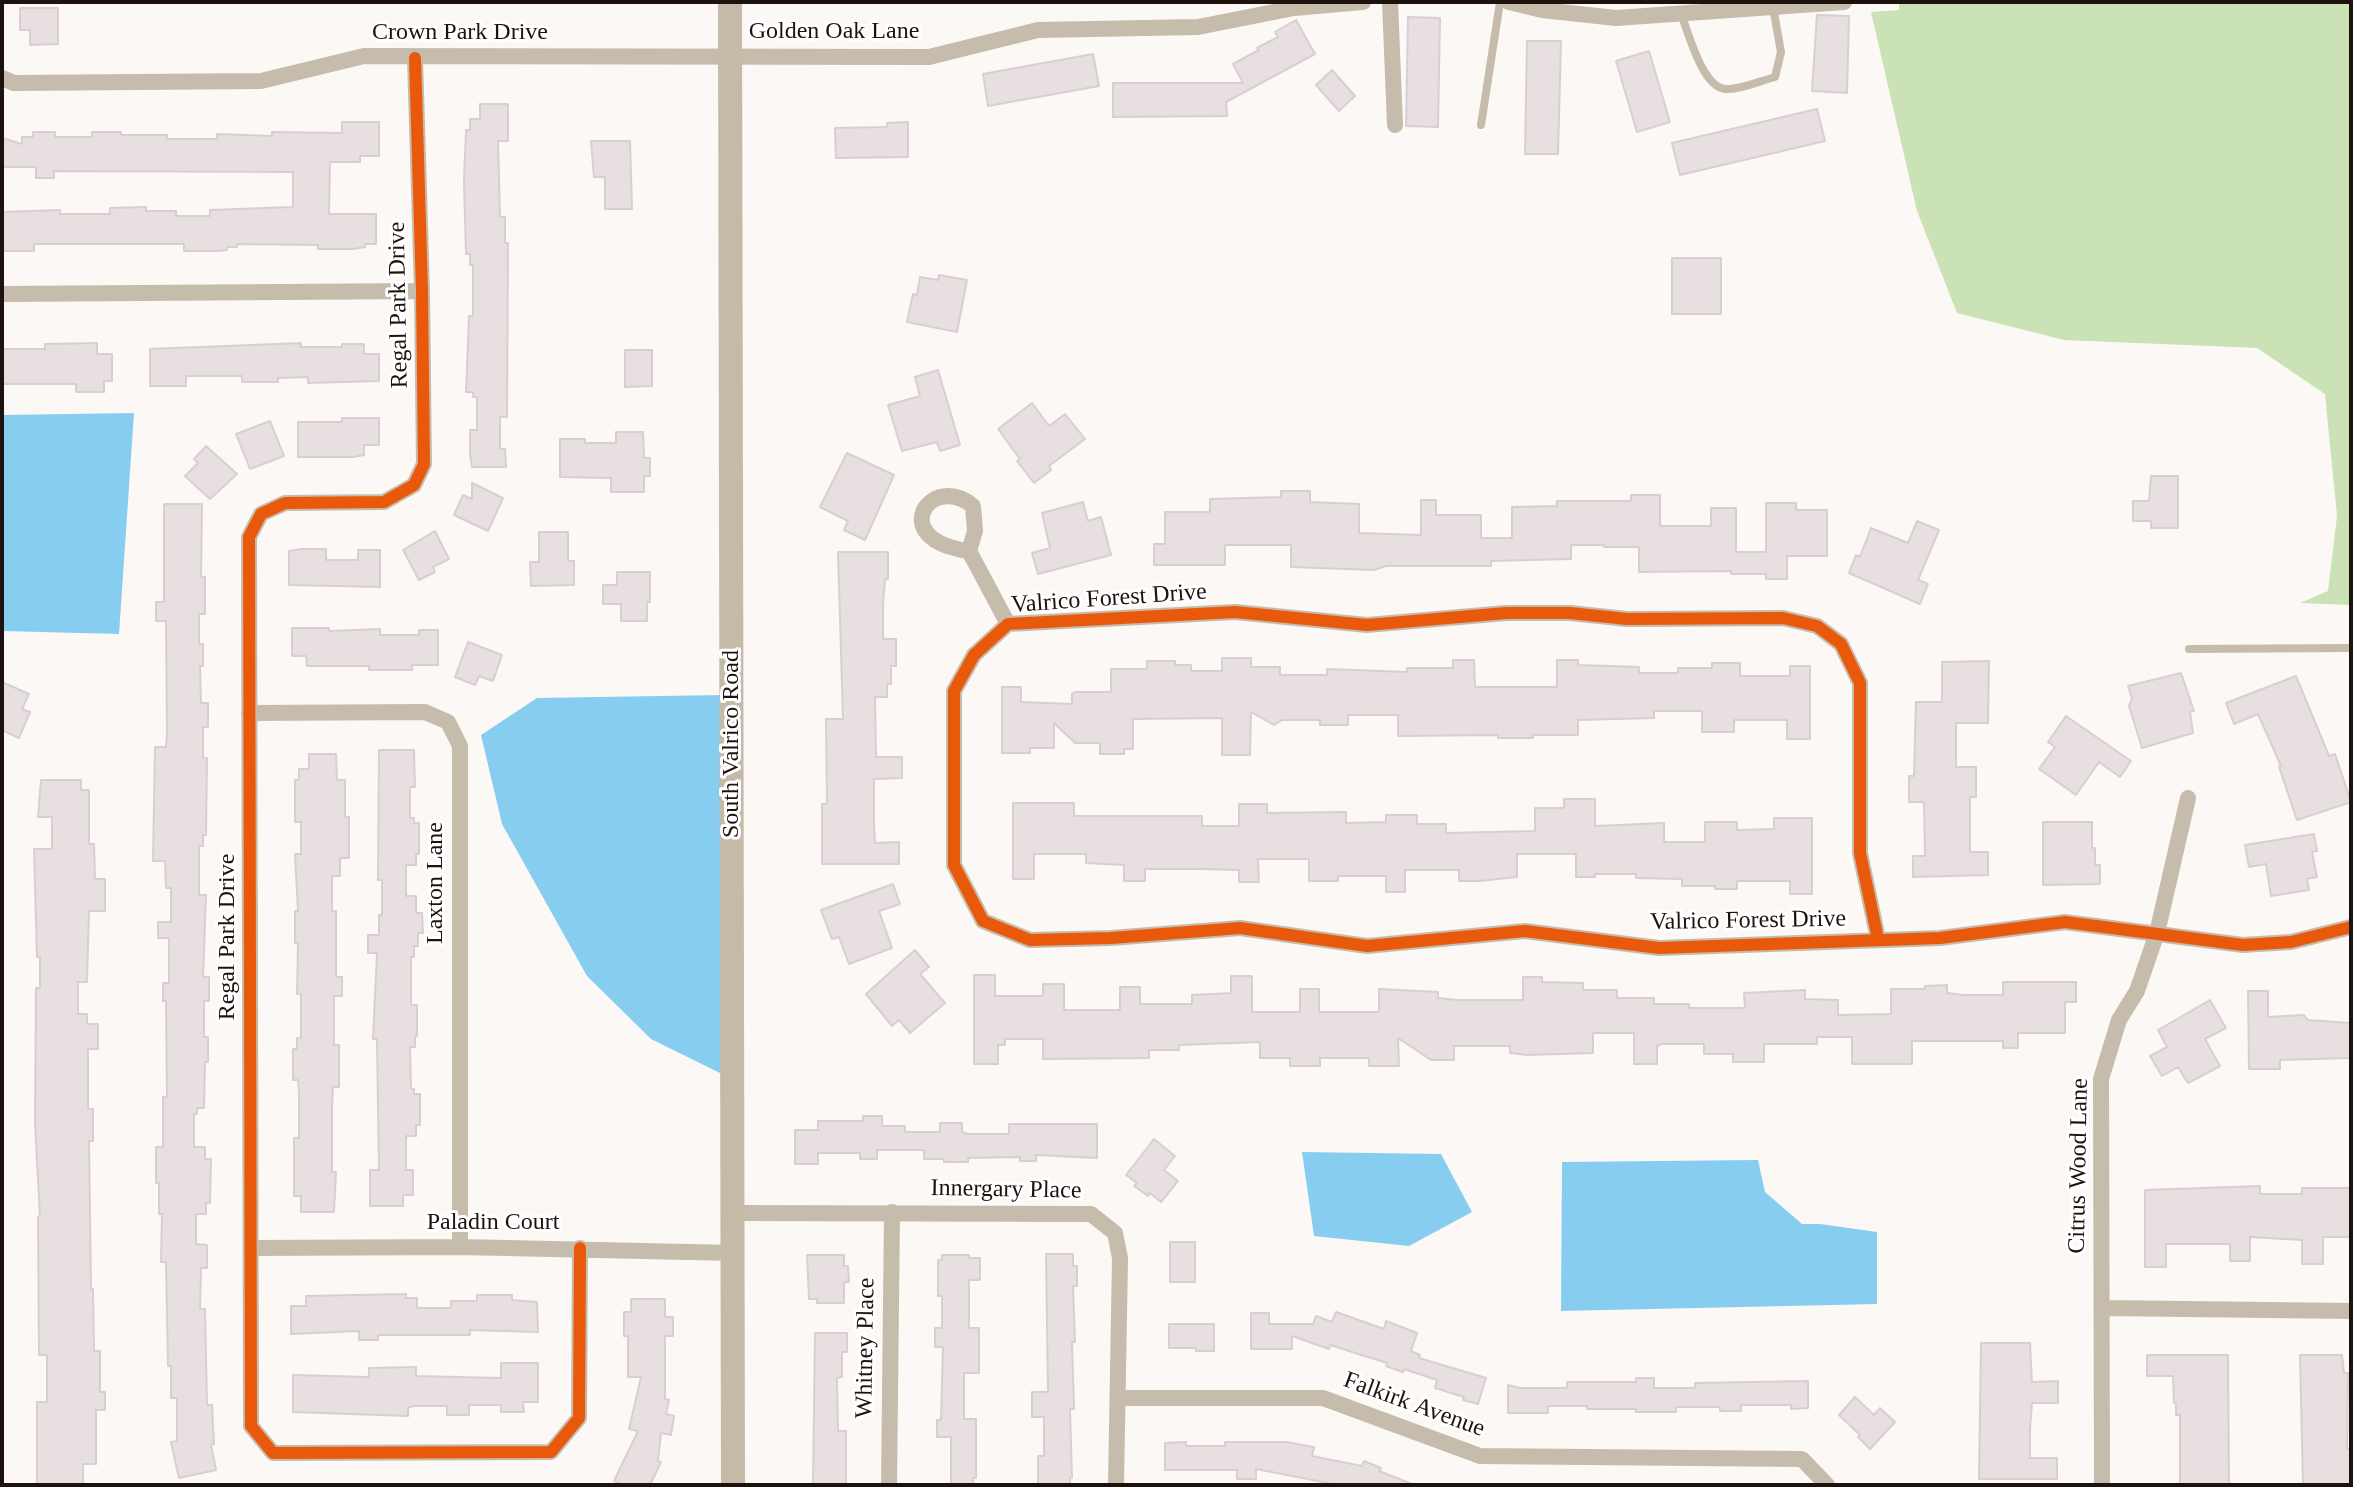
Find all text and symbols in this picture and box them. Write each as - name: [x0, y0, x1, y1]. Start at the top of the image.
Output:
- street label: Golden Oak Lane: [749, 18, 919, 46]
- street label: Crown Park Drive: [372, 19, 548, 47]
- street label: Regal Park Drive: [383, 221, 415, 389]
- street label: Valrico Forest Drive: [1010, 578, 1208, 620]
- street label: South Valrico Road: [718, 650, 746, 838]
- street label: Laxton Lane: [422, 822, 450, 944]
- street label: Regal Park Drive: [214, 854, 242, 1020]
- street label: Valrico Forest Drive: [1650, 905, 1846, 937]
- street label: Citrus Wood Lane: [2063, 1078, 2095, 1254]
- street label: Innergary Place: [930, 1174, 1082, 1206]
- street label: Paladin Court: [427, 1209, 559, 1237]
- street label: Whitney Place: [850, 1277, 882, 1419]
- street label: Falkirk Avenue: [1339, 1366, 1489, 1444]

